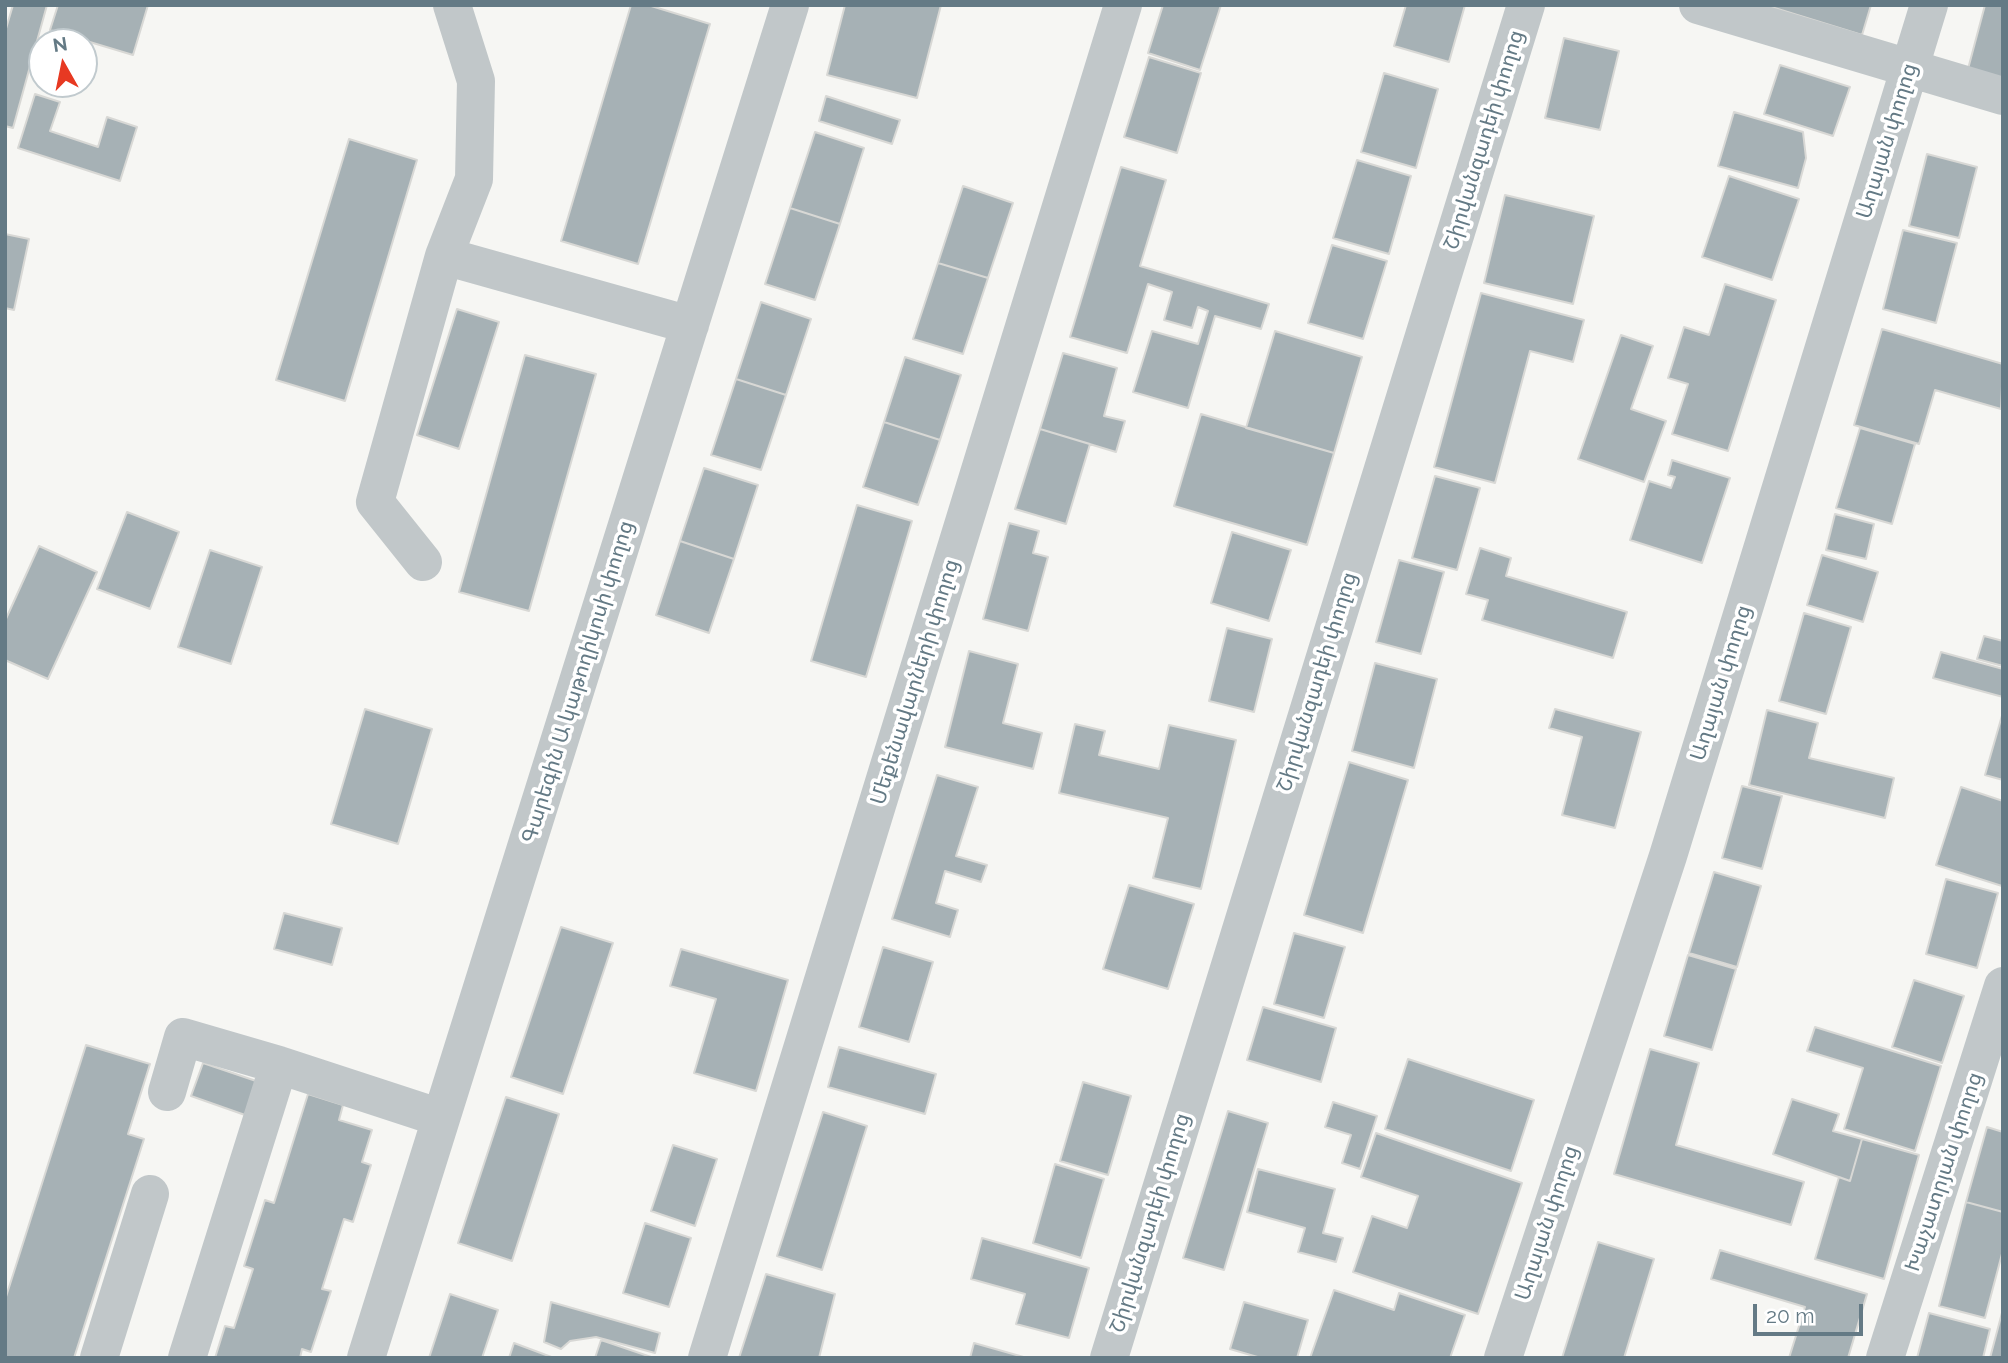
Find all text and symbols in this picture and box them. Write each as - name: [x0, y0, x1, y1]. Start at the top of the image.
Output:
- street label: Շիրվանզադեի փողոց: [1439, 27, 1529, 253]
- north arrow: [28, 28, 98, 98]
- text: N: [51, 32, 69, 56]
- street label: Աղայան փողոց: [1851, 60, 1923, 222]
- street label: Գարեգին Ա կաթողիկոսի փողոց: [517, 518, 639, 846]
- street label: Մեքենավարների փողոց: [866, 556, 964, 808]
- street label: Շիրվանզադեի փողոց: [1272, 569, 1362, 795]
- street label: Աղայան փողոց: [1685, 602, 1757, 764]
- street label: Խաչատրյան փողոց: [1900, 1069, 1988, 1275]
- street label: Շիրվանզադեի փողոց: [1105, 1110, 1195, 1336]
- street label: Աղայան փողոց: [1510, 1142, 1584, 1304]
- scale bar: [1756, 1290, 1866, 1334]
- text: 20 m: [1766, 1303, 1814, 1328]

